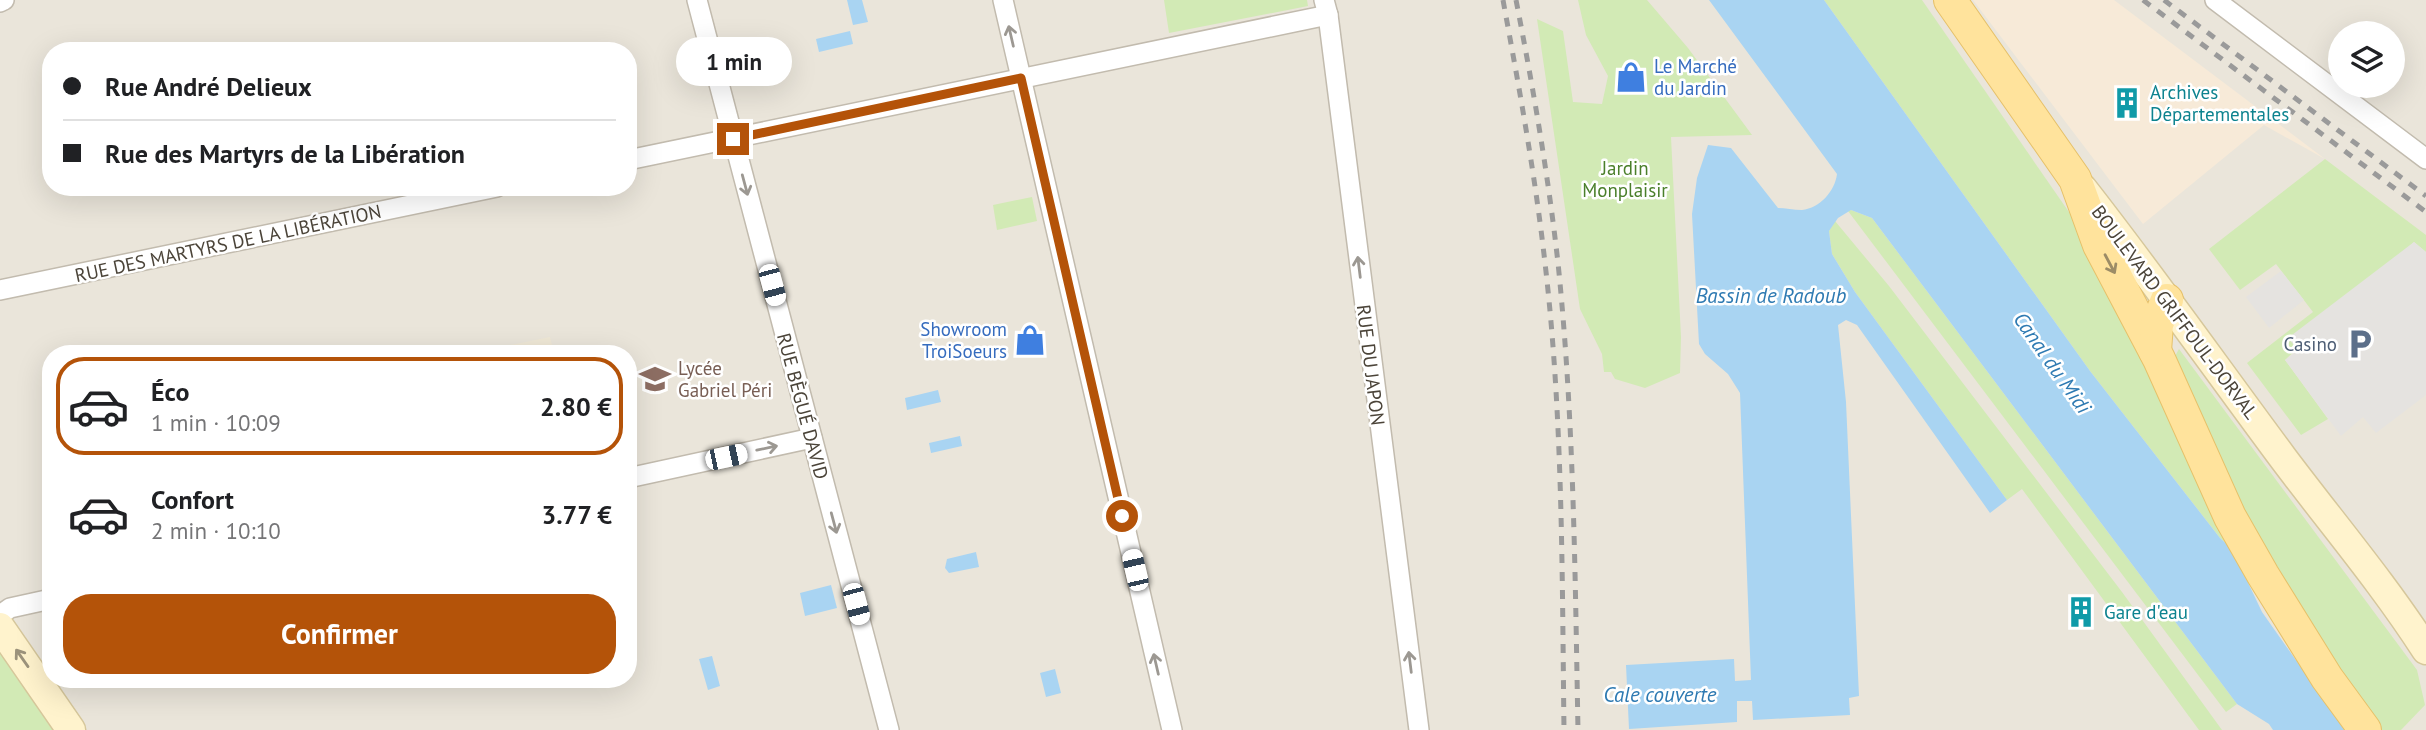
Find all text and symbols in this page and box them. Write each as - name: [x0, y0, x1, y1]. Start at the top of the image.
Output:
- map controls: [2328, 21, 2405, 98]
- button: layers: [2328, 21, 2405, 98]
- one-way arrow: [1004, 25, 1017, 48]
- callout: 1 min: [675, 38, 791, 86]
- text: 1 min: [706, 47, 762, 76]
- place label: Le Marché du Jardin: [1654, 54, 1737, 100]
- shop icon: Le Marché du Jardin: [1614, 60, 1648, 94]
- text: Rue André Delieux: [105, 70, 312, 103]
- place label: Archives Départementales: [2150, 80, 2289, 126]
- building icon: Archives Départementales: [2110, 86, 2144, 120]
- route end: [717, 123, 749, 155]
- text: Rue des Martyrs de la Libération: [105, 137, 465, 170]
- park label: Jardin Monplaisir: [1582, 156, 1668, 202]
- one-way arrow: [739, 173, 752, 195]
- street label: RUE DES MARTYRS DE LA LIBÉRATION: [73, 199, 383, 287]
- street label: BOULEVARD GRIFFOUL-DORVAL: [2087, 200, 2263, 424]
- one-way arrow: [2103, 254, 2117, 274]
- one-way arrow: [1353, 256, 1366, 278]
- car: [757, 262, 788, 308]
- water label: Bassin de Radoub: [1696, 282, 1846, 309]
- street label: RUE DU JAPON: [1352, 303, 1390, 427]
- water label: Canal du Midi: [2008, 307, 2098, 419]
- place label: Showroom TroiSoeurs: [920, 317, 1007, 363]
- shop icon: Showroom TroiSoeurs: [1013, 323, 1047, 357]
- parking icon: Casino: [2343, 327, 2377, 361]
- street label: RUE BÈGUÉ DAVID: [772, 330, 834, 482]
- place label: Casino: [2283, 332, 2337, 356]
- place label: Lycée Gabriel Péri: [678, 356, 772, 402]
- school or university icon: Lycée Gabriel Péri: [638, 362, 672, 396]
- icon: car: [67, 375, 130, 438]
- text: Éco: [151, 375, 189, 408]
- text: 2.80 €: [540, 390, 612, 423]
- text: 1 min · 10:09: [151, 408, 281, 437]
- one-way arrow: [755, 441, 778, 455]
- car: [704, 442, 749, 472]
- icon: car: [67, 483, 130, 546]
- text: Confort: [151, 483, 234, 516]
- text: 3.77 €: [541, 498, 612, 531]
- route start: [1106, 500, 1138, 532]
- one-way arrow: [828, 511, 841, 534]
- text: 2 min · 10:10: [151, 516, 281, 545]
- car: [1121, 547, 1150, 593]
- car: [841, 581, 872, 627]
- button: Confirmer: [63, 594, 616, 674]
- building icon: Gare d'eau: [2064, 595, 2098, 629]
- place label: Gare d'eau: [2104, 600, 2188, 624]
- one-way arrow: [15, 649, 29, 668]
- one-way arrow: [1403, 651, 1416, 674]
- one-way arrow: [1149, 653, 1162, 675]
- water label: Cale couverte: [1603, 681, 1717, 708]

